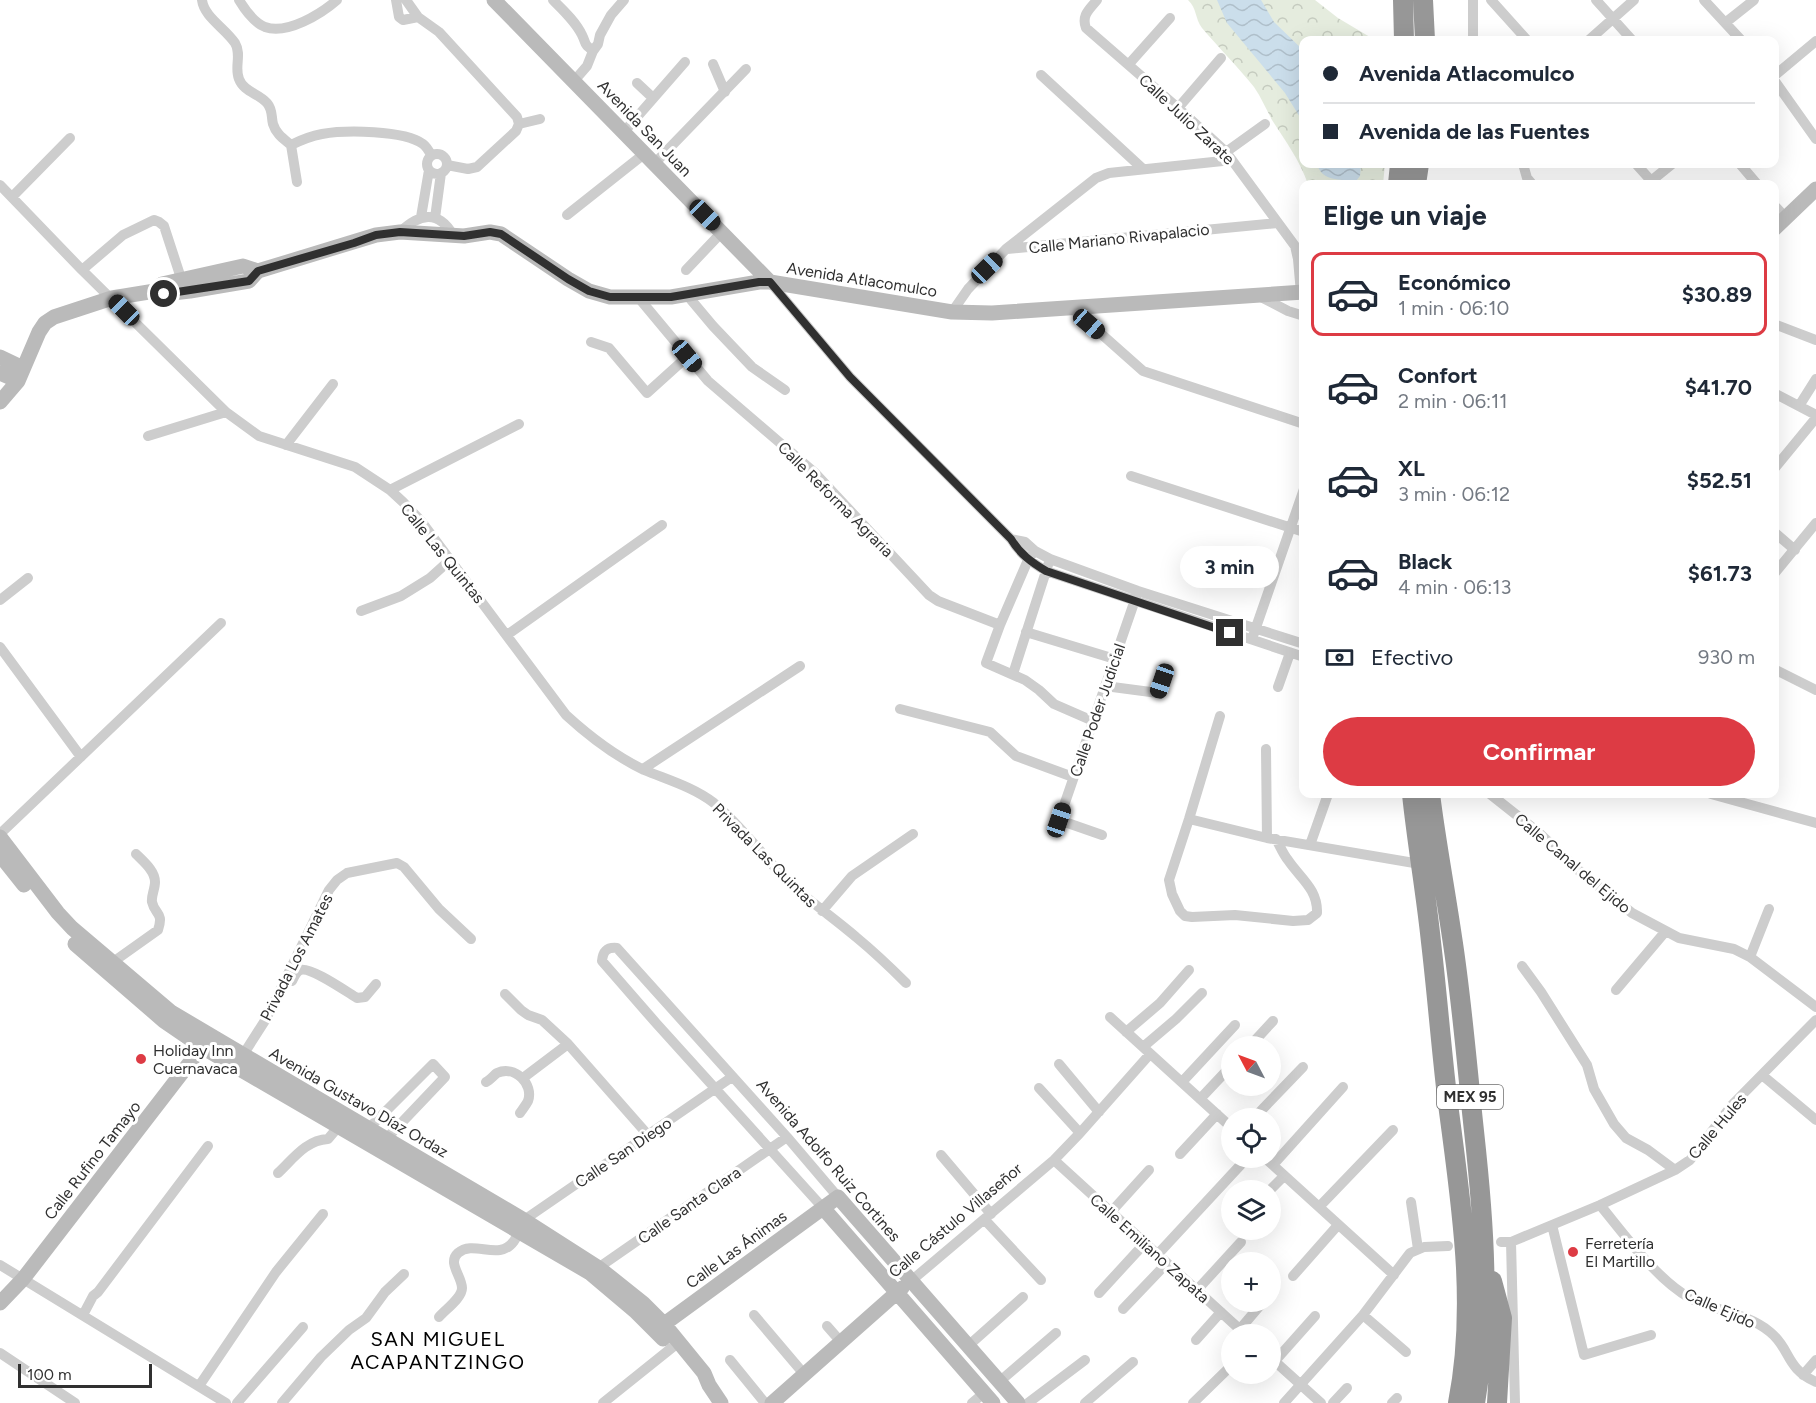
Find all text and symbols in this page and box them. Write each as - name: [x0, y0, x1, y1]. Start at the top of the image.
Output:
- text: Avenida Atlacomulco: [1359, 60, 1575, 87]
- street label: Calle Julio Zarate: [1135, 70, 1239, 169]
- street label: Avenida San Juan: [594, 76, 696, 181]
- text: Avenida de las Fuentes: [1359, 118, 1590, 145]
- car: [686, 196, 724, 234]
- text: Elige un viaje: [1323, 199, 1487, 232]
- street label: Calle Mariano Rivapalacio: [1028, 220, 1210, 257]
- car: [968, 249, 1006, 287]
- street label: Avenida Atlacomulco: [785, 258, 939, 301]
- icon: car: [1326, 267, 1380, 321]
- text: Económico: [1398, 269, 1511, 296]
- route start: [150, 280, 177, 307]
- text: $30.89: [1682, 281, 1752, 308]
- car: [105, 291, 143, 329]
- text: 1 min · 06:10: [1398, 296, 1509, 320]
- car: [1070, 305, 1108, 343]
- car: [669, 336, 705, 376]
- icon: car: [1326, 360, 1380, 414]
- text: Confort: [1398, 362, 1478, 389]
- text: $41.70: [1685, 374, 1752, 401]
- text: 2 min · 06:11: [1398, 389, 1508, 413]
- street label: Calle Reforma Agraria: [774, 438, 897, 561]
- icon: car: [1326, 453, 1380, 507]
- text: XL: [1398, 455, 1425, 482]
- text: $52.51: [1687, 467, 1752, 494]
- text: 3 min · 06:12: [1398, 482, 1510, 506]
- street label: Calle Las Quintas: [397, 500, 489, 607]
- callout: 3 min: [1180, 546, 1280, 588]
- icon: car: [1326, 546, 1380, 600]
- text: Black: [1398, 548, 1452, 575]
- text: 3 min: [1205, 555, 1254, 579]
- text: $61.73: [1688, 560, 1752, 587]
- text: 4 min · 06:13: [1398, 575, 1511, 599]
- route end: [1216, 619, 1243, 646]
- street label: Calle Poder Judicial: [1066, 641, 1129, 779]
- icon: cash: [1323, 641, 1356, 674]
- text: Efectivo: [1371, 644, 1453, 671]
- text: 930 m: [1698, 645, 1755, 669]
- car: [1148, 661, 1176, 701]
- button: Confirmar: [1323, 717, 1755, 786]
- street label: Privada Las Quintas: [709, 799, 821, 911]
- car: [1045, 800, 1073, 840]
- street label: Calle Canal del Ejido: [1511, 809, 1634, 917]
- street label: Privada Los Amates: [256, 891, 337, 1024]
- north arrow: [1221, 1036, 1281, 1096]
- map controls: [1221, 1036, 1281, 1384]
- place label: Holiday Inn Cuernavaca: [153, 1041, 238, 1078]
- street label: Avenida Gustavo Díaz Ordaz: [266, 1043, 452, 1162]
- marker: Holiday Inn Cuernavaca: [134, 1052, 148, 1066]
- street label: Avenida Adolfo Ruiz Cortines: [753, 1075, 904, 1246]
- road number: MEX 95: [1437, 1085, 1503, 1109]
- street label: Calle Hules: [1684, 1090, 1750, 1163]
- street label: Calle Rufino Tamayo: [40, 1097, 145, 1223]
- button: locate: [1221, 1108, 1281, 1168]
- street label: Calle San Diego: [571, 1113, 675, 1192]
- street label: Calle Cástulo Villaseñor: [885, 1159, 1026, 1282]
- street label: Calle Santa Clara: [634, 1163, 744, 1248]
- button: layers: [1221, 1180, 1281, 1240]
- street label: Calle Emiliano Zapata: [1086, 1190, 1213, 1307]
- street label: Calle Las Ánimas: [682, 1206, 790, 1292]
- place label: Ferretería El Martillo: [1585, 1234, 1655, 1271]
- marker: Ferretería El Martillo: [1566, 1245, 1580, 1259]
- button: +: [1221, 1252, 1281, 1312]
- street label: Calle Ejido: [1681, 1284, 1758, 1333]
- button: −: [1221, 1324, 1281, 1384]
- district label: SAN MIGUEL ACAPANTZINGO: [350, 1327, 526, 1374]
- scale bar: [18, 1361, 152, 1388]
- text: 100 m: [27, 1365, 72, 1384]

